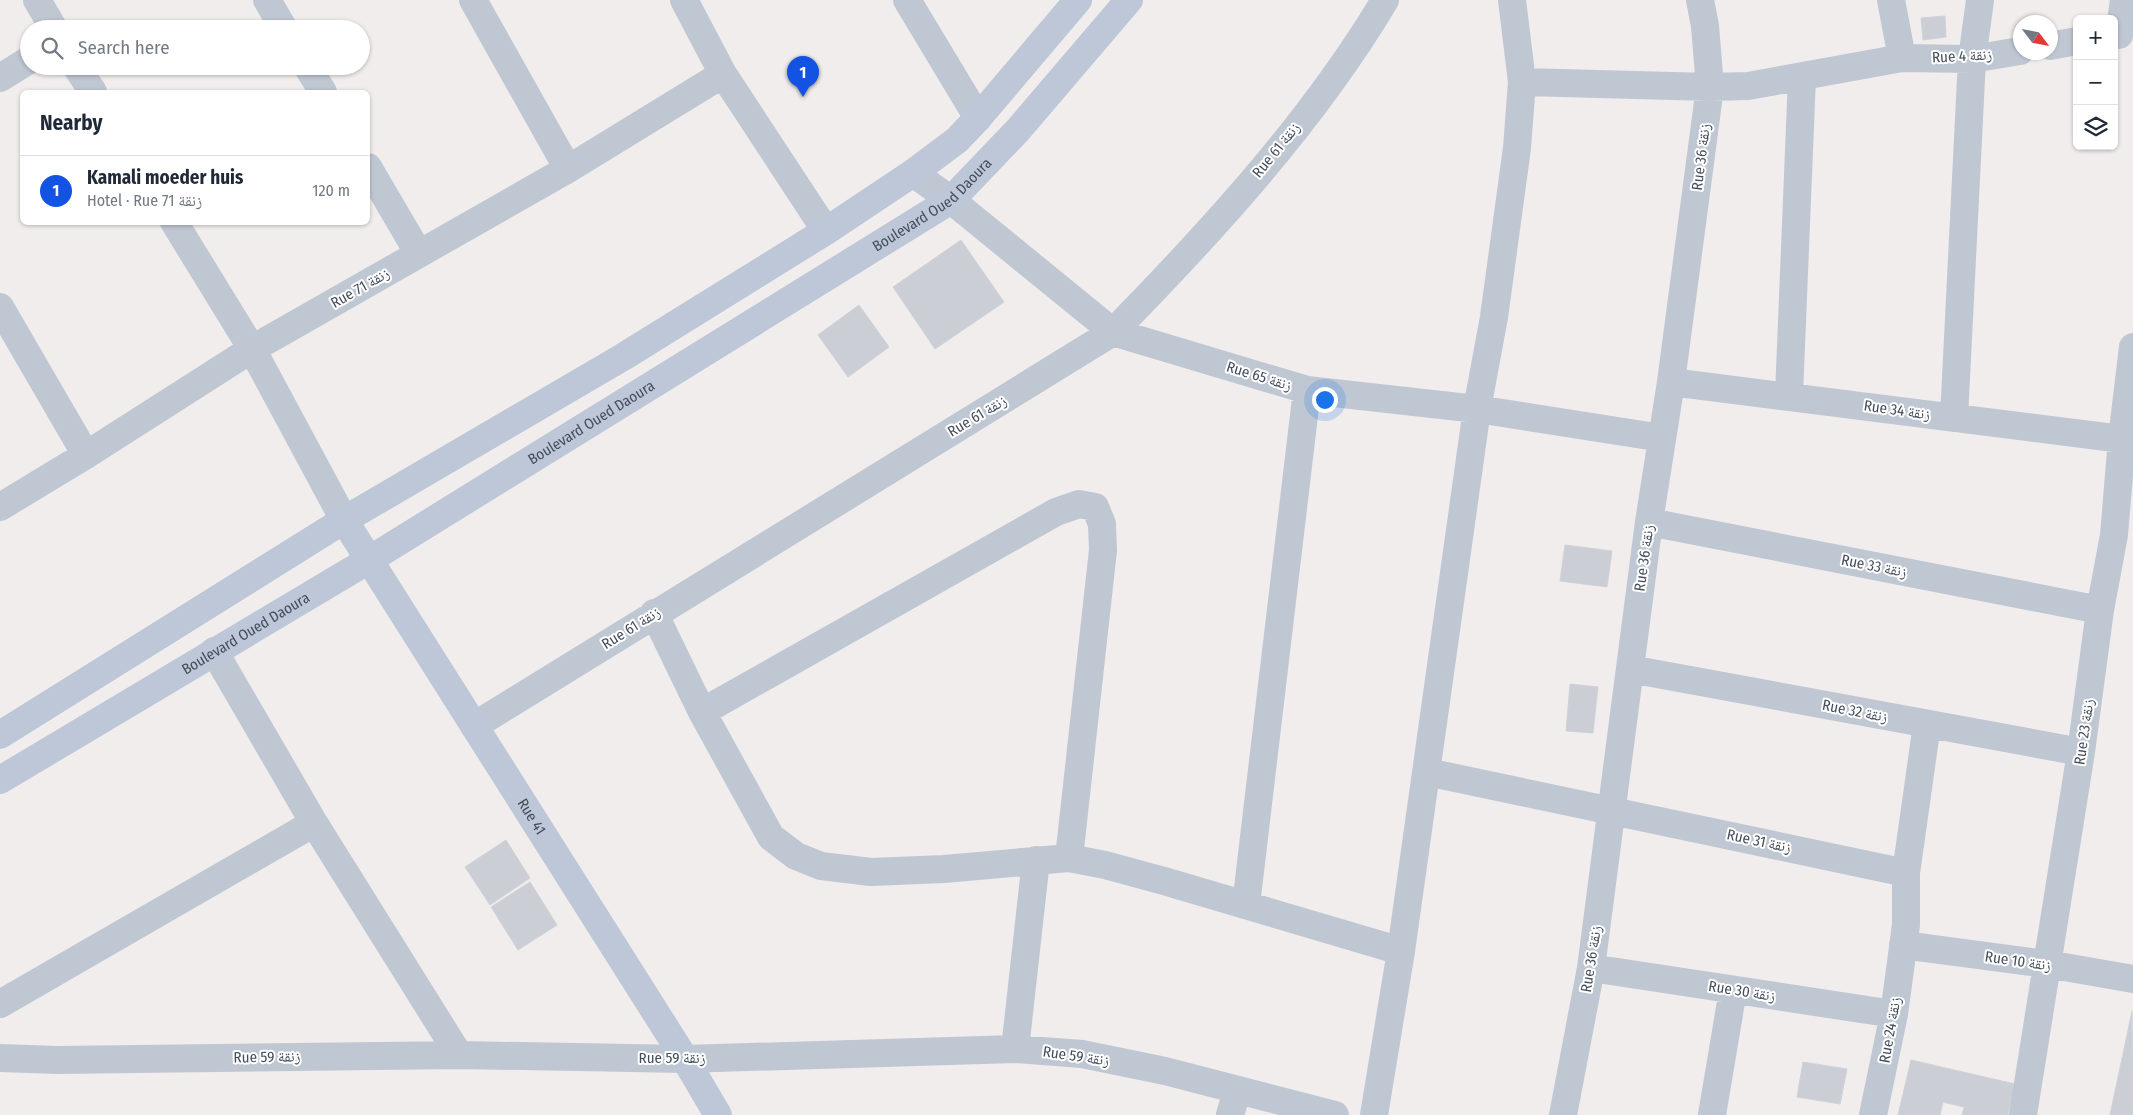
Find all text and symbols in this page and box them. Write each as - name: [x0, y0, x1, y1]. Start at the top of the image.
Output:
- north arrow: [2013, 15, 2058, 60]
- map controls: [2073, 15, 2118, 150]
- button: +: [2073, 15, 2118, 60]
- search box: [20, 20, 370, 75]
- icon: search: [38, 34, 66, 62]
- text: Search here: [78, 36, 170, 59]
- street label: Rue 4 زنقة: [1931, 45, 1993, 67]
- pin: 1: [787, 56, 819, 97]
- button: −: [2073, 60, 2118, 105]
- button: layers: [2073, 105, 2118, 150]
- text: Nearby: [40, 110, 102, 136]
- street label: Rue 61 زنقة: [1248, 119, 1304, 181]
- street label: Rue 36 زنقة: [1688, 122, 1714, 191]
- street label: Boulevard Oued Daoura: [869, 154, 995, 255]
- text: Kamali moeder huis: [87, 166, 243, 189]
- text: 1: [53, 181, 59, 200]
- text: 120 m: [312, 181, 350, 200]
- text: Hotel · Rue 71 زنقة: [87, 191, 202, 210]
- street label: Rue 71 زنقة: [327, 264, 393, 312]
- street label: Rue 65 زنقة: [1224, 358, 1294, 394]
- street label: Boulevard Oued Daoura: [525, 377, 658, 468]
- your location: [1312, 387, 1338, 413]
- street label: Rue 61 زنقة: [944, 391, 1010, 441]
- street label: Rue 34 زنقة: [1863, 396, 1932, 424]
- street label: Rue 36 زنقة: [1630, 523, 1658, 593]
- street label: Rue 33 زنقة: [1840, 551, 1909, 581]
- street label: Boulevard Oued Daoura: [179, 589, 313, 679]
- street label: Rue 61 زنقة: [598, 603, 664, 653]
- street label: Rue 32 زنقة: [1821, 696, 1889, 726]
- street label: Rue 23 زنقة: [2070, 698, 2098, 766]
- street label: Rue 41: [514, 795, 550, 838]
- street label: Rue 31 زنقة: [1725, 825, 1793, 857]
- street label: Rue 36 زنقة: [1577, 924, 1605, 994]
- street label: Rue 10 زنقة: [1984, 947, 2052, 975]
- street label: Rue 30 زنقة: [1707, 977, 1777, 1005]
- street label: Rue 24 زنقة: [1875, 995, 1905, 1064]
- street label: Rue 59 زنقة: [1042, 1042, 1111, 1070]
- street label: Rue 59 زنقة: [233, 1047, 301, 1067]
- street label: Rue 59 زنقة: [639, 1049, 706, 1067]

